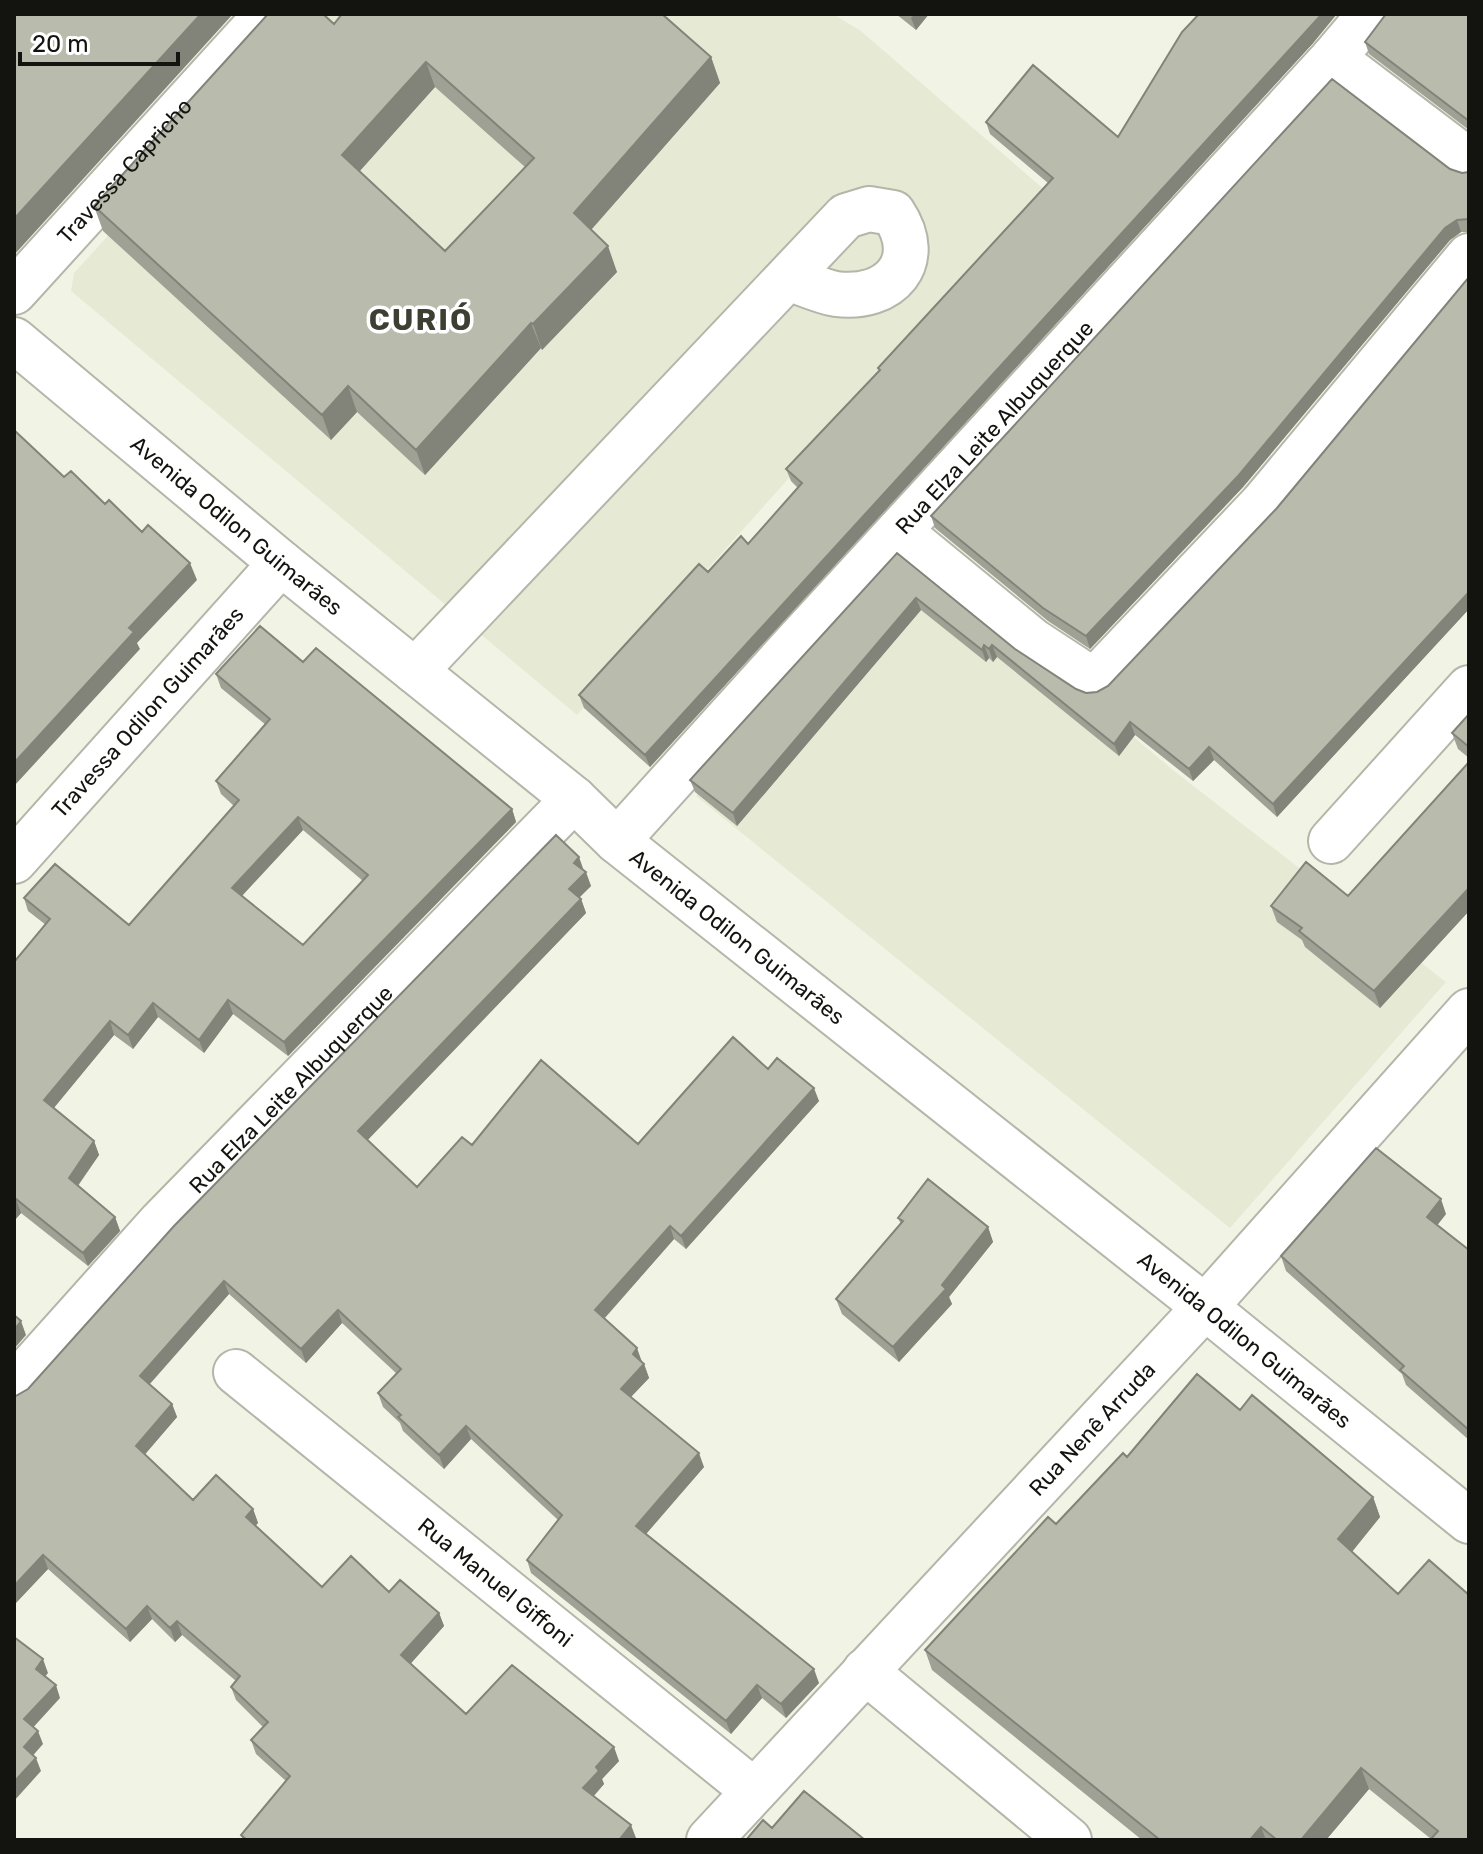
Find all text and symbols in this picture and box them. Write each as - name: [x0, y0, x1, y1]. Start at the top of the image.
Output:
- scale bar: [20, 16, 178, 66]
- text: 20 m: [32, 30, 89, 58]
- street label: Travessa Capricho: [52, 93, 198, 249]
- district label: CURIÓ: [369, 302, 473, 338]
- street label: Rua Elza Leite Albuquerque: [890, 315, 1099, 540]
- street label: Avenida Odilon Guimarães: [125, 430, 348, 621]
- street label: Travessa Odilon Guimarães: [46, 601, 249, 824]
- street label: Avenida Odilon Guimarães: [624, 843, 850, 1030]
- street label: Rua Elza Leite Albuquerque: [184, 980, 399, 1199]
- street label: Avenida Odilon Guimarães: [1132, 1246, 1357, 1434]
- street label: Rua Nenê Arruda: [1023, 1356, 1161, 1502]
- street label: Rua Manuel Giffoni: [413, 1512, 578, 1653]

